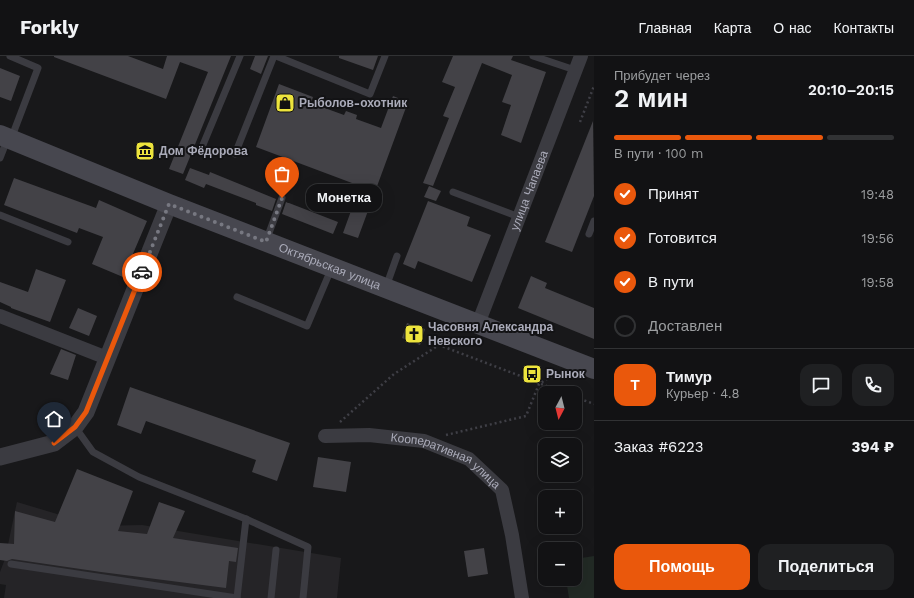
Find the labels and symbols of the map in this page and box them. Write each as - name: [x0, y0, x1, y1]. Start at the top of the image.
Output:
- shop icon: Рыболов-охотник: [274, 92, 296, 114]
- place label: Рыболов-охотник: [299, 96, 408, 110]
- museum icon: Дом Фёдорова: [134, 140, 156, 162]
- place label: Дом Фёдорова: [159, 144, 248, 158]
- street label: улица Чапаева: [508, 148, 551, 233]
- pin: [265, 157, 299, 198]
- callout: Монетка: [306, 184, 382, 212]
- street label: Октябрьская улица: [277, 240, 383, 293]
- courier: [122, 252, 162, 292]
- place label: Часовня Александра Невского: [428, 320, 554, 348]
- church icon: Часовня Александра Невского: [403, 323, 425, 345]
- bus stop icon: Рынок: [521, 363, 543, 385]
- place label: Рынок: [546, 367, 586, 381]
- north arrow: [538, 386, 582, 430]
- pin: [37, 402, 71, 443]
- street label: Кооперативная улица: [390, 430, 503, 492]

